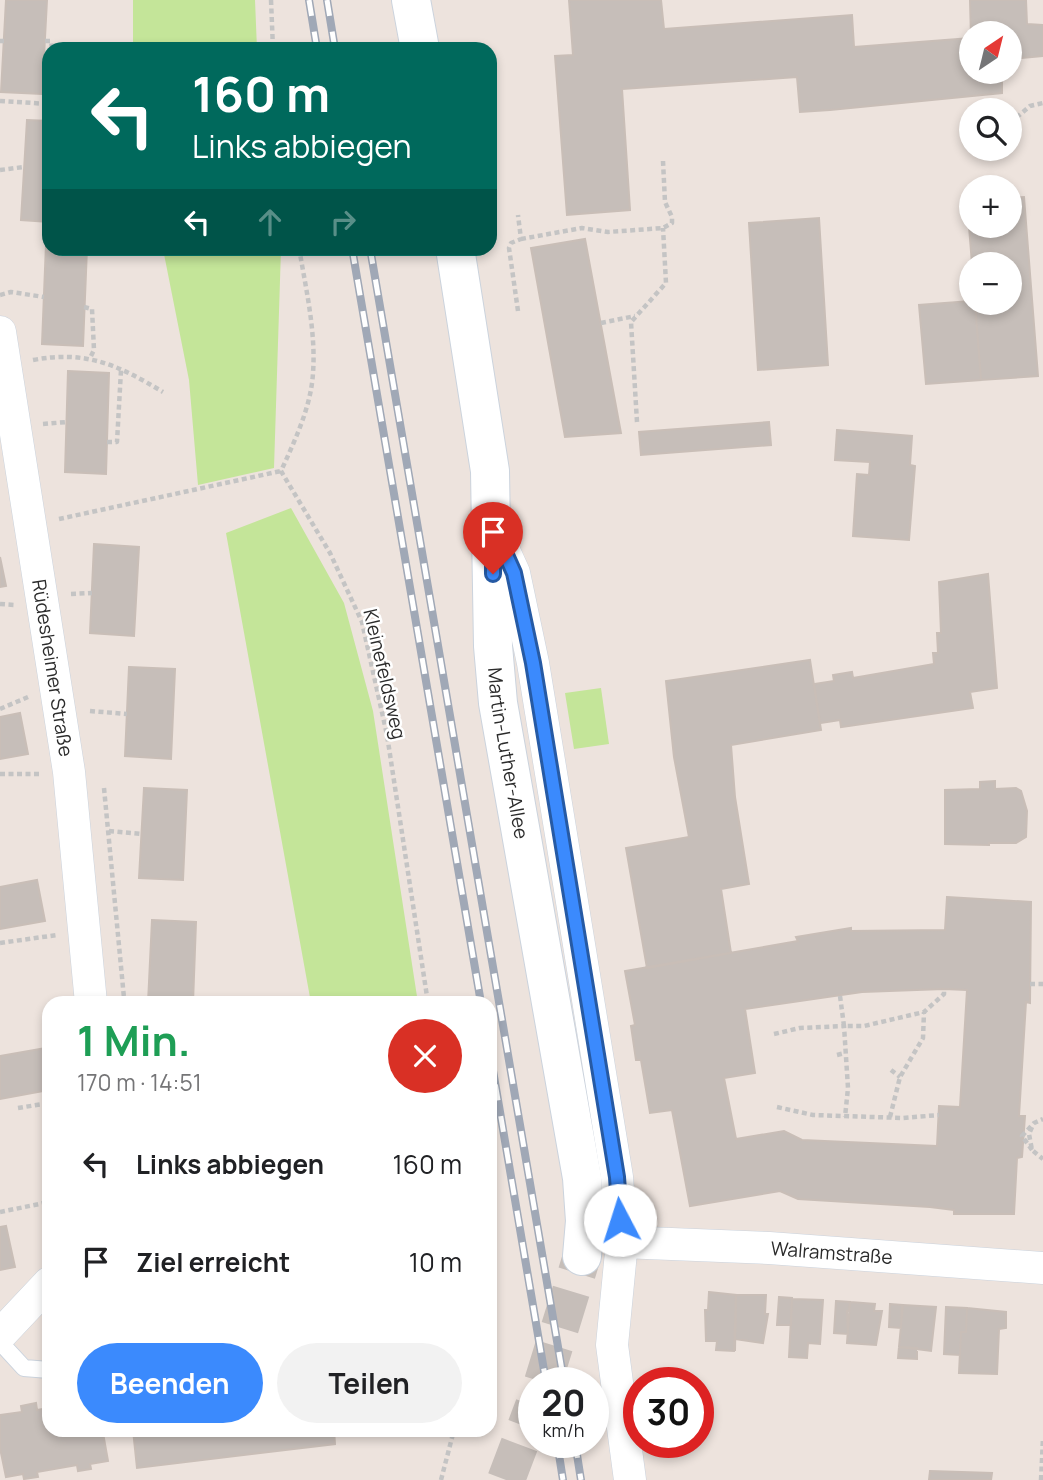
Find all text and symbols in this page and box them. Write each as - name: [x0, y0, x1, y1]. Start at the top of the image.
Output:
- north arrow: [959, 21, 1022, 84]
- map controls: [959, 21, 1022, 315]
- text: 160 m: [192, 60, 330, 127]
- icon: left: [77, 70, 168, 161]
- button: search: [959, 98, 1022, 161]
- text: Links abbiegen: [192, 124, 412, 168]
- button: +: [959, 175, 1022, 238]
- icon: left: [178, 203, 216, 241]
- icon: ahead: [251, 203, 289, 241]
- icon: right: [324, 203, 362, 241]
- button: −: [959, 252, 1022, 315]
- pin: [463, 502, 523, 574]
- icon: arrive: [474, 513, 512, 551]
- street label: Rüdesheimer Straße: [26, 577, 79, 758]
- street label: Kleinefeldsweg: [357, 606, 413, 742]
- street label: Martin-Luther-Allee: [482, 666, 535, 841]
- text: 1 Min.: [77, 1011, 191, 1069]
- button: close: [388, 1019, 462, 1093]
- text: 170 m · 14:51: [77, 1066, 202, 1098]
- icon: left: [77, 1145, 115, 1183]
- text: Links abbiegen: [136, 1146, 324, 1182]
- text: 160 m: [393, 1146, 462, 1182]
- position arrow: [583, 1183, 657, 1257]
- street label: Walramstraße: [770, 1235, 894, 1270]
- icon: arrive: [77, 1243, 115, 1281]
- text: Ziel erreicht: [136, 1244, 290, 1280]
- text: 10 m: [409, 1244, 462, 1280]
- button: Beenden: [77, 1343, 263, 1423]
- button: Teilen: [277, 1343, 462, 1423]
- speed limit sign: 30: [623, 1367, 714, 1458]
- text: 20: [542, 1379, 585, 1427]
- text: km/h: [543, 1418, 584, 1442]

